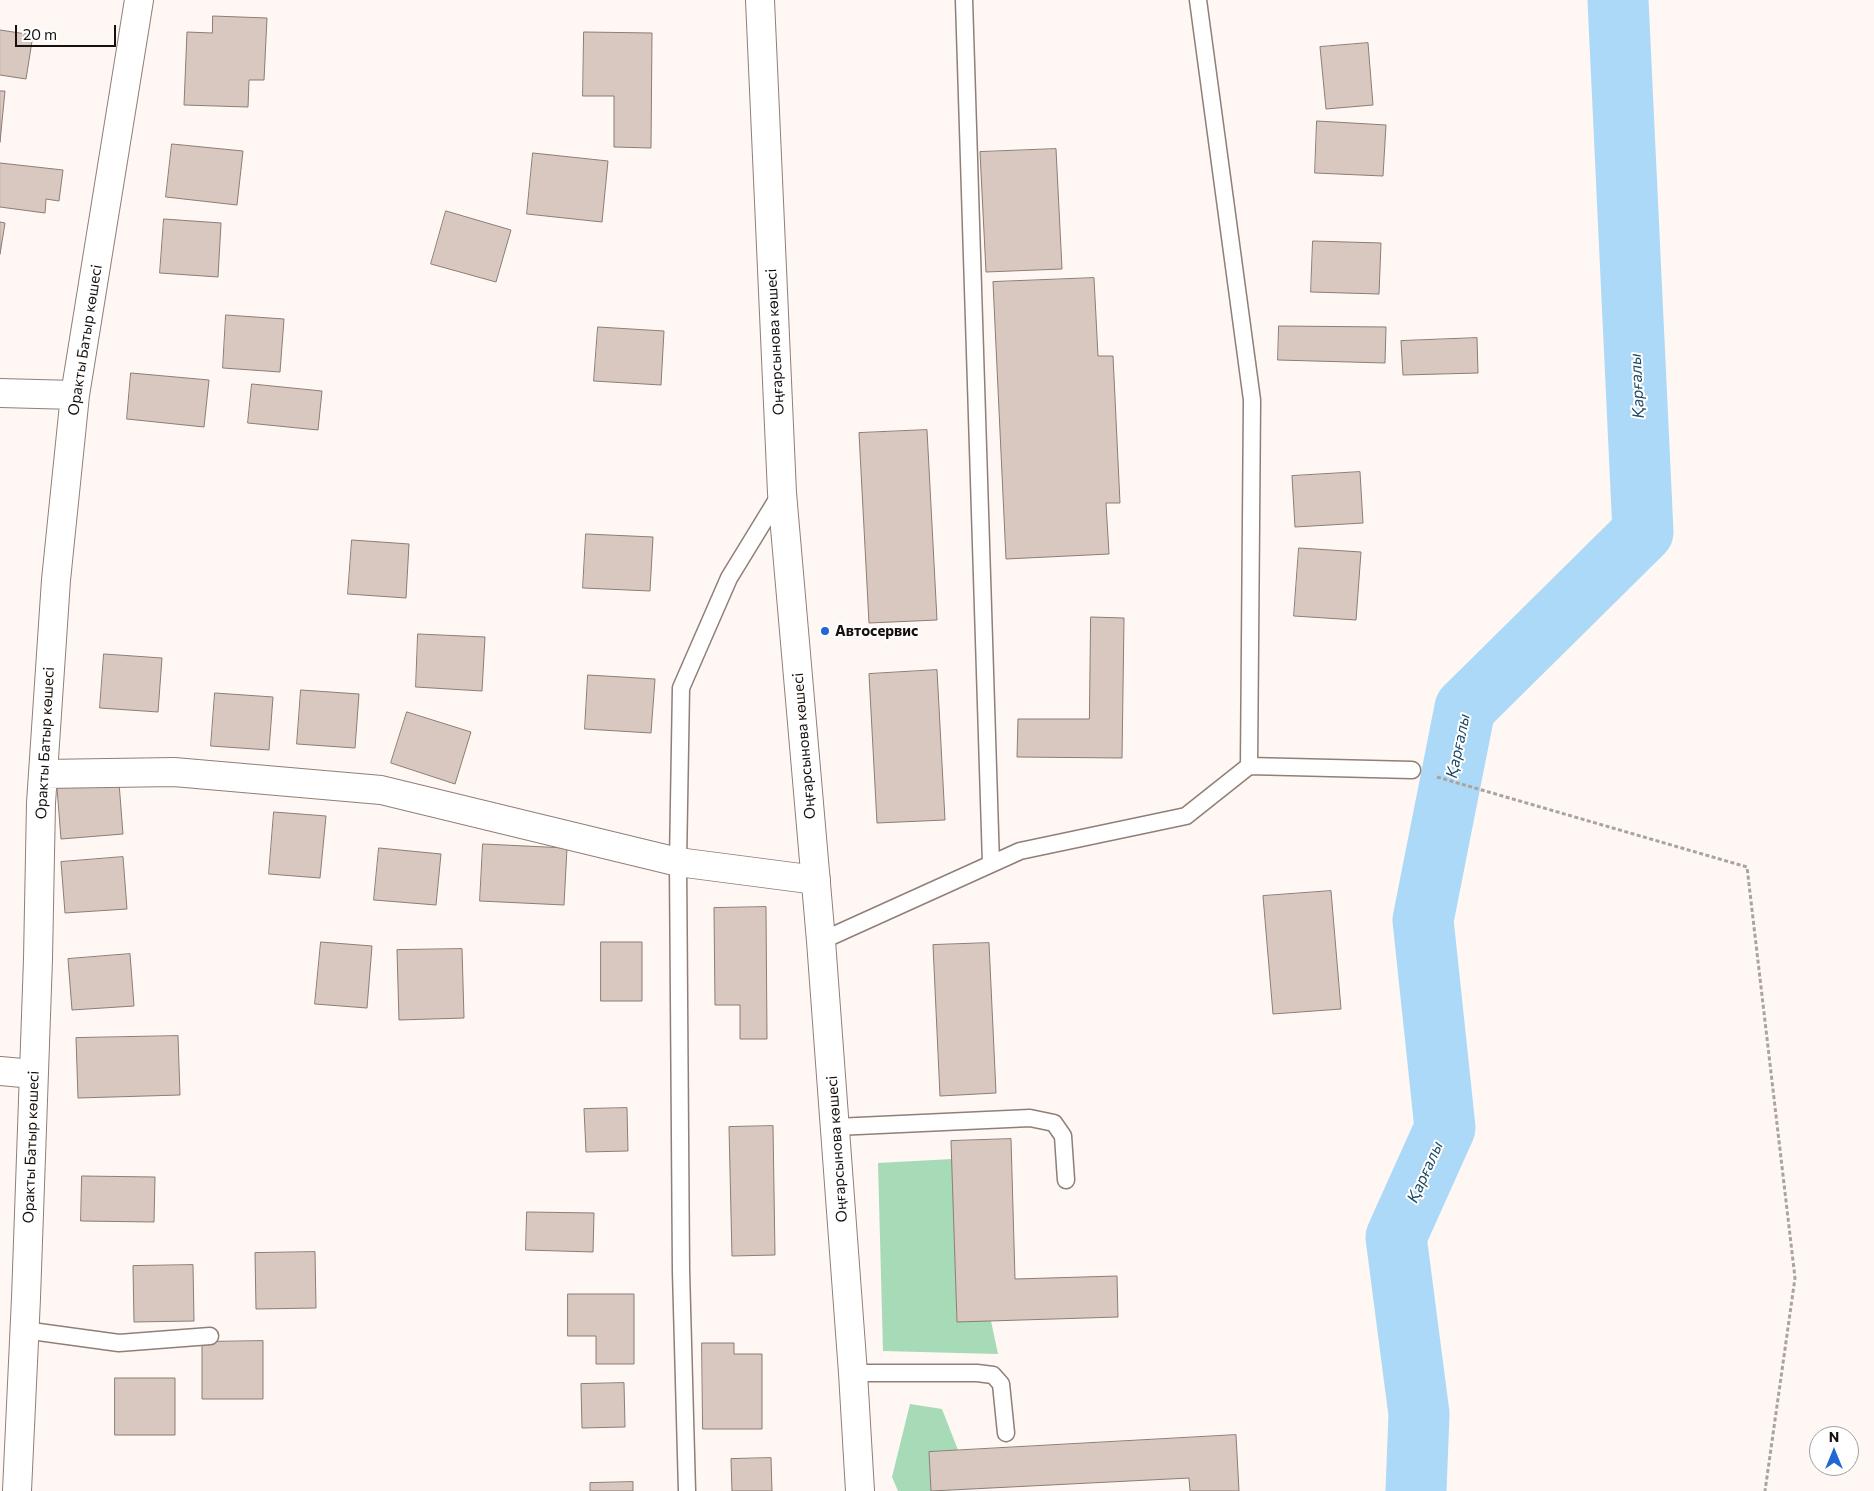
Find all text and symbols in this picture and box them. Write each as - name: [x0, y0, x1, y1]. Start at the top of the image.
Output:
- scale bar: [18, 15, 119, 47]
- text: 20 m: [23, 25, 57, 43]
- street label: Оракты Батыр көшесі: [64, 263, 106, 417]
- street label: Оңғарсынова көшесі: [762, 268, 788, 416]
- water label: Қарғалы: [1626, 353, 1648, 419]
- place label: Автосервис: [835, 622, 918, 640]
- marker: Автосервис: [819, 625, 831, 637]
- street label: Оракты Батыр көшесі: [32, 666, 58, 820]
- street label: Оңғарсынова көшесі: [789, 672, 819, 820]
- water label: Қарғалы: [1442, 712, 1474, 780]
- street label: Оракты Батыр көшесі: [19, 1070, 43, 1224]
- street label: Оңғарсынова көшесі: [823, 1075, 851, 1223]
- water label: Қарғалы: [1403, 1138, 1447, 1206]
- north arrow: [1809, 1426, 1859, 1476]
- text: N: [1829, 1428, 1839, 1445]

